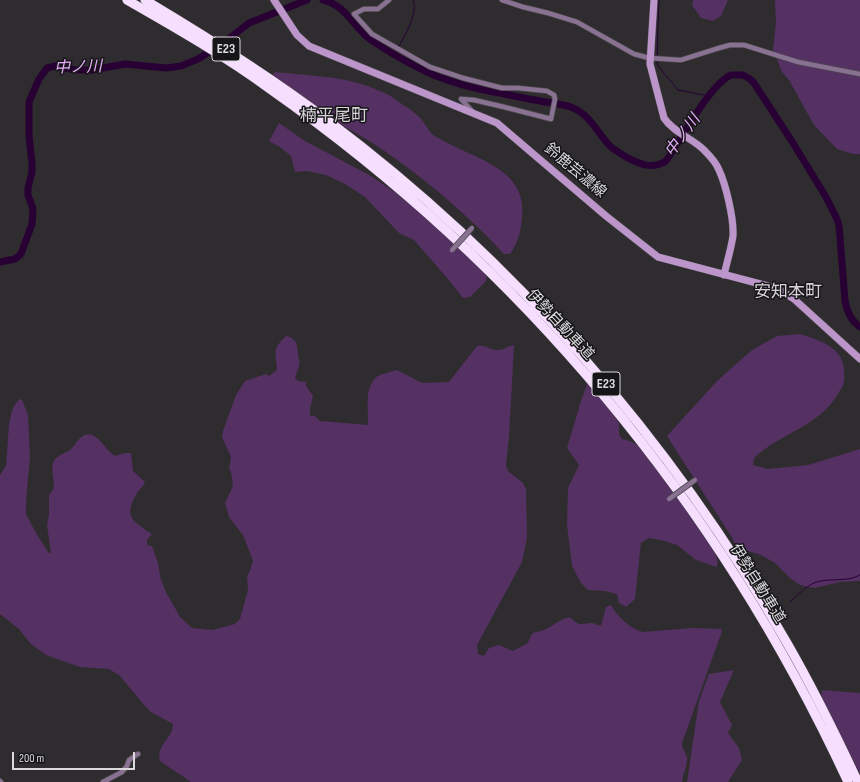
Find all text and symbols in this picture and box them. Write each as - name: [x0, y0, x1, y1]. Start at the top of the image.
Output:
- road number: E23: [212, 37, 240, 61]
- water label: 中ノ川: [54, 58, 102, 78]
- district label: 楠平尾町: [300, 107, 368, 127]
- water label: 中ノ川: [661, 111, 705, 161]
- street label: 鈴鹿芸濃線: [540, 140, 610, 202]
- district label: 安知本町: [754, 283, 822, 303]
- street label: 伊勢自動車道: [523, 286, 597, 364]
- road number: E23: [592, 372, 620, 396]
- street label: 伊勢自動車道: [726, 541, 788, 627]
- scale bar: [14, 744, 137, 770]
- text: 200 m: [19, 751, 44, 766]

